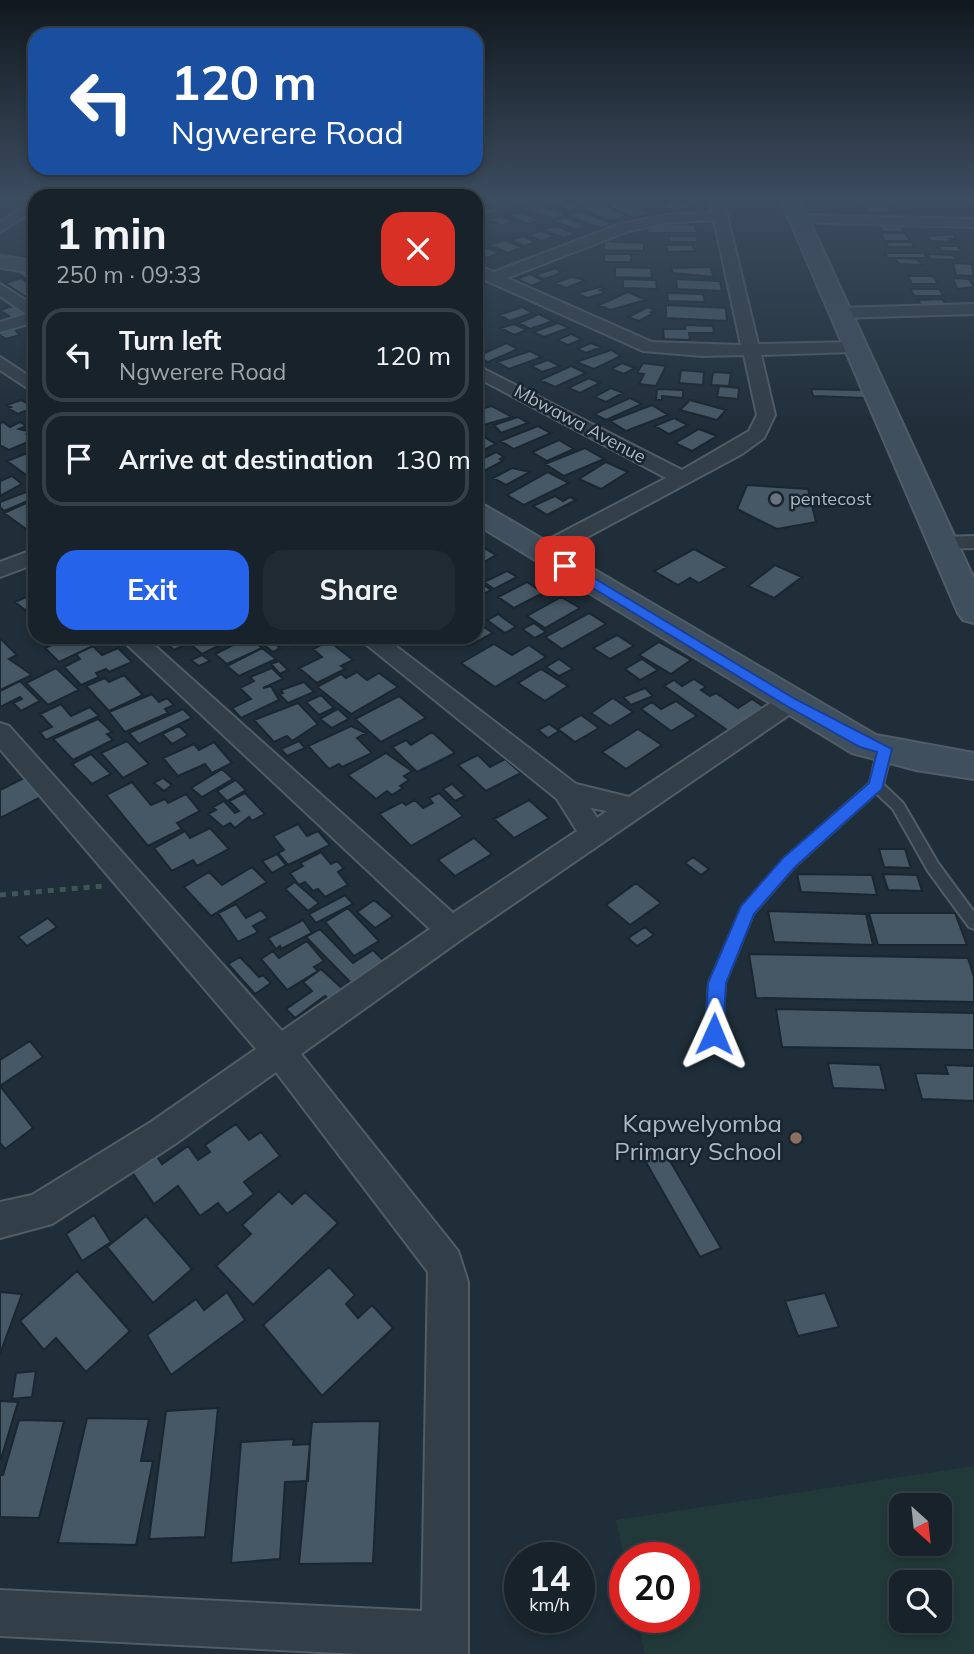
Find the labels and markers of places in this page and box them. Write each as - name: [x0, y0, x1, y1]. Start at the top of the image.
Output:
- place label: pentecost: [790, 487, 871, 510]
- marker: pentecost: [768, 491, 784, 507]
- pin: [535, 536, 595, 596]
- place label: Kapwelyomba Primary School: [614, 1108, 782, 1166]
- marker: Kapwelyomba Primary School: [788, 1130, 804, 1146]

